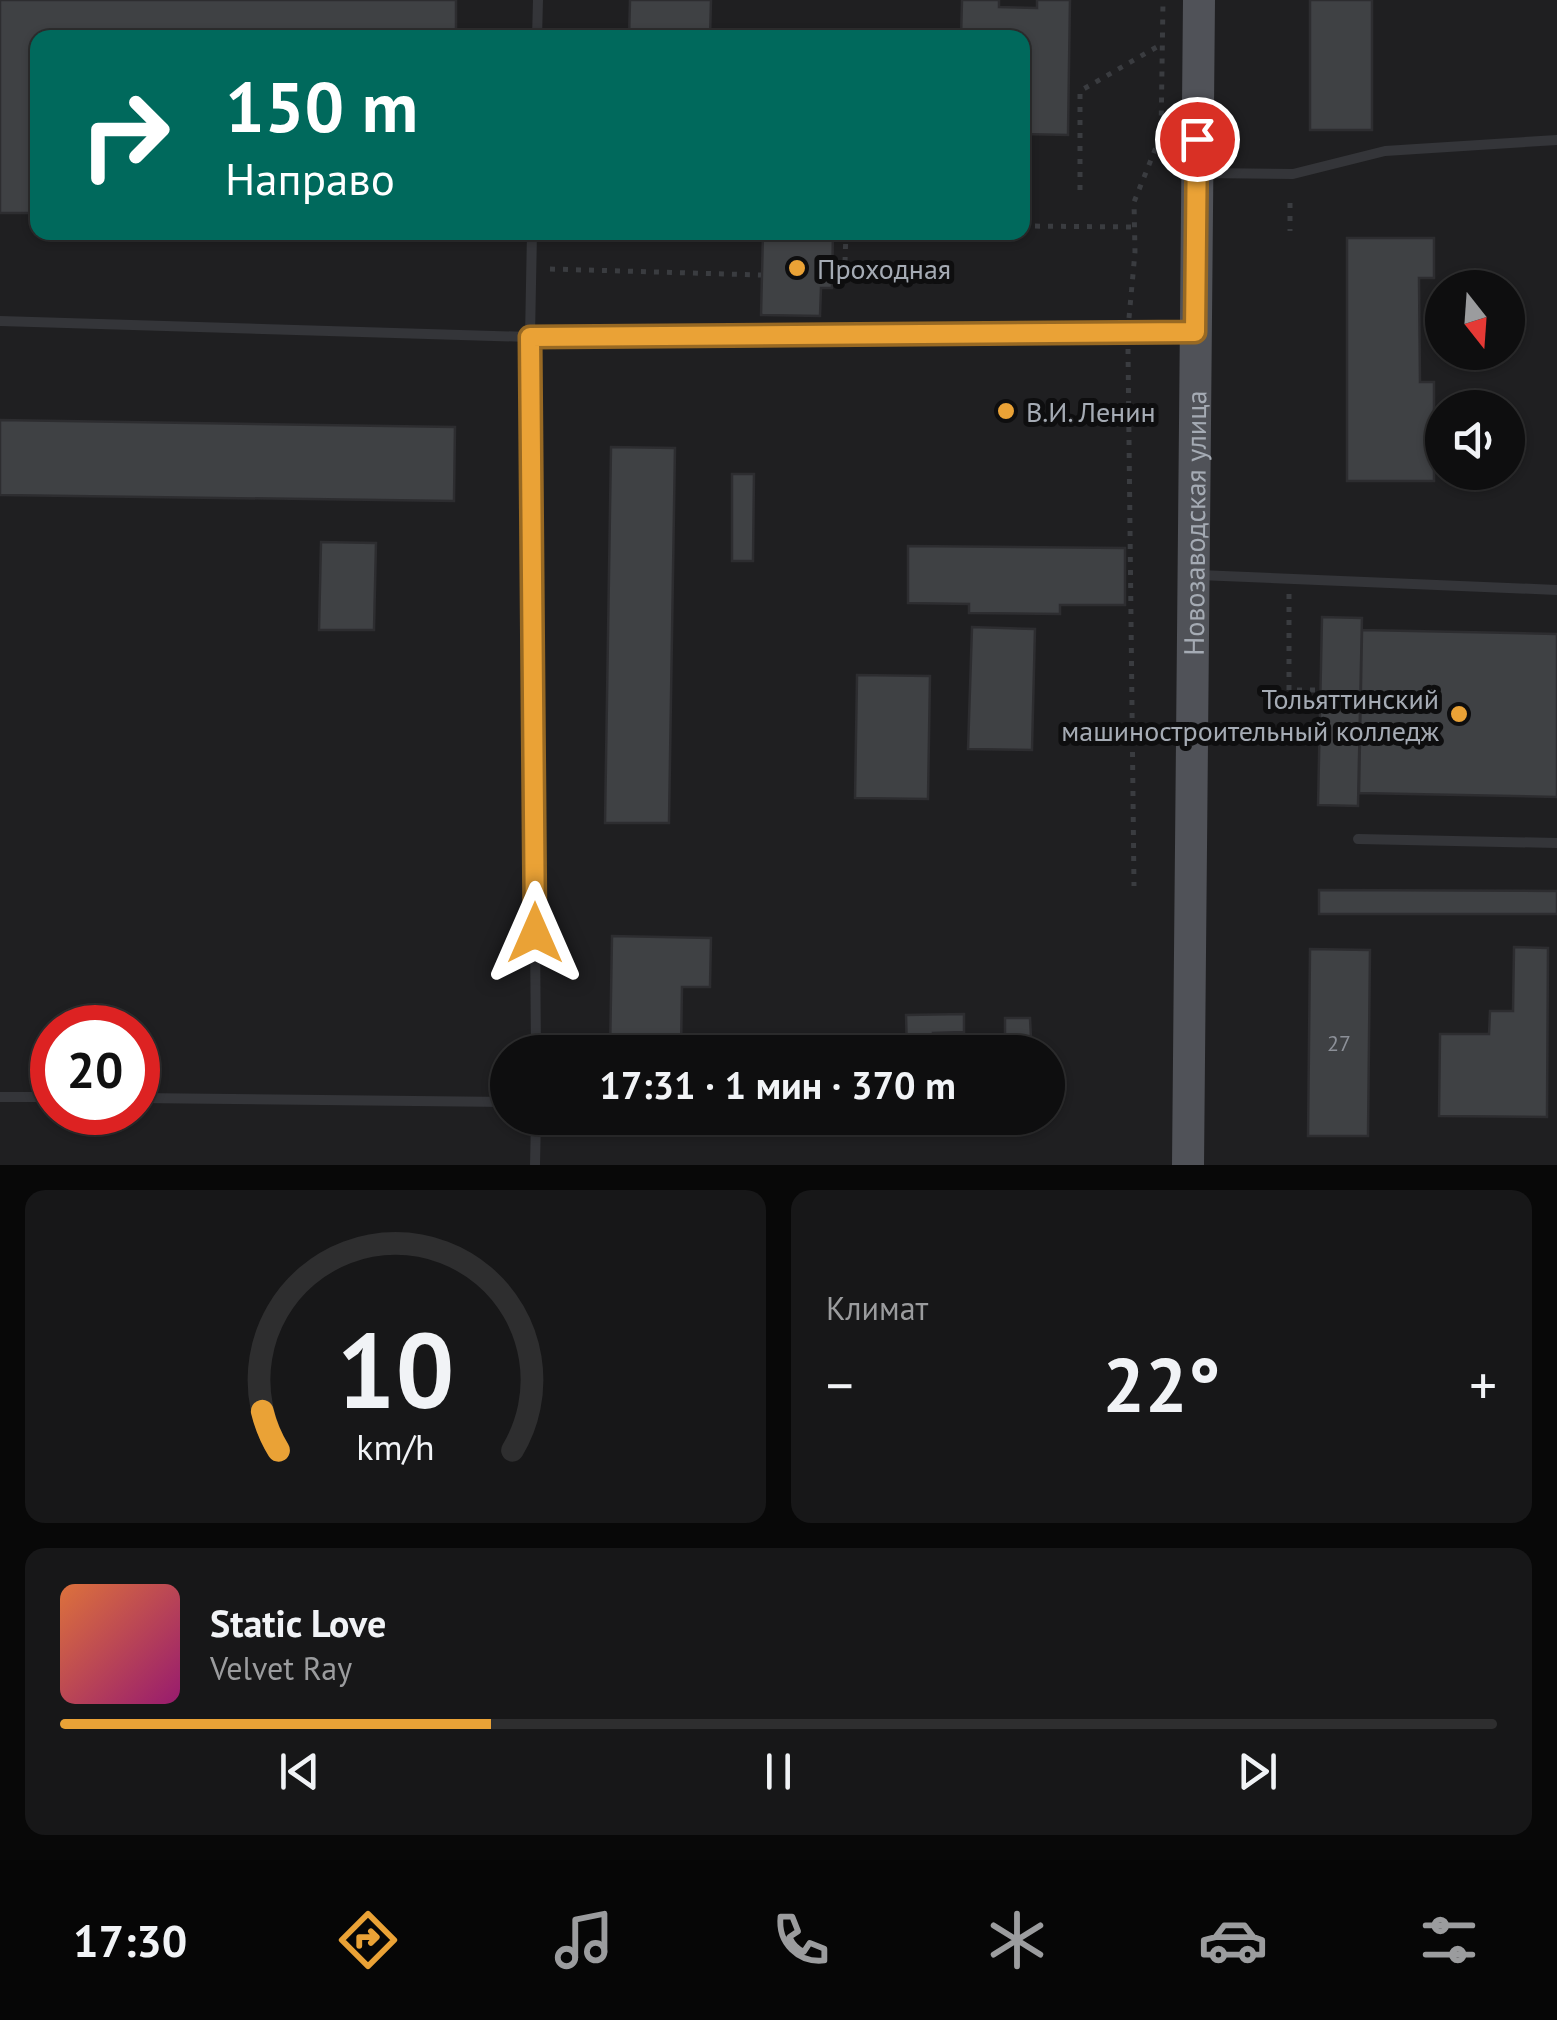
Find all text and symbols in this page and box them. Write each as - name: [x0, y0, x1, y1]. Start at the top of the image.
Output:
- text: 150 m: [225, 61, 418, 151]
- icon: right: [60, 70, 190, 200]
- pin: [1155, 97, 1240, 182]
- icon: arrive: [1170, 112, 1225, 167]
- text: Направо: [225, 149, 395, 207]
- place label: Проходная: [817, 250, 951, 287]
- marker: Проходная: [786, 257, 808, 279]
- north arrow: [1425, 270, 1525, 370]
- map controls: [1425, 270, 1525, 490]
- street label: Новозаводская улица: [1174, 390, 1214, 656]
- button: sound: [1425, 390, 1525, 490]
- place label: В.И. Ленин: [1026, 393, 1156, 430]
- marker: В.И. Ленин: [995, 400, 1017, 422]
- place label: Тольяттинский машиностроительный колледж: [1061, 680, 1440, 749]
- marker: Тольяттинский машиностроительный колледж: [1448, 703, 1470, 725]
- position arrow: [483, 881, 587, 985]
- speed limit sign: 20: [30, 1005, 160, 1135]
- house number: 27: [1327, 1029, 1351, 1057]
- text: 17:31 · 1 мин · 370 m: [599, 1060, 956, 1109]
- text: Климат: [826, 1287, 928, 1329]
- text: 10: [337, 1302, 454, 1437]
- text: 22°: [1103, 1336, 1220, 1433]
- text: −: [826, 1349, 854, 1420]
- text: +: [1469, 1349, 1497, 1420]
- text: km/h: [356, 1424, 435, 1470]
- text: Static Love: [210, 1598, 386, 1647]
- text: Velvet Ray: [210, 1647, 352, 1689]
- icon: previous: [272, 1744, 327, 1799]
- icon: pause: [751, 1744, 806, 1799]
- icon: next: [1230, 1744, 1285, 1799]
- icon: directions: [333, 1905, 403, 1975]
- icon: music: [549, 1905, 619, 1975]
- icon: phone: [766, 1905, 836, 1975]
- icon: climate: [982, 1905, 1052, 1975]
- icon: car: [1198, 1905, 1268, 1975]
- icon: filters: [1414, 1905, 1484, 1975]
- text: 17:30: [73, 1911, 187, 1969]

